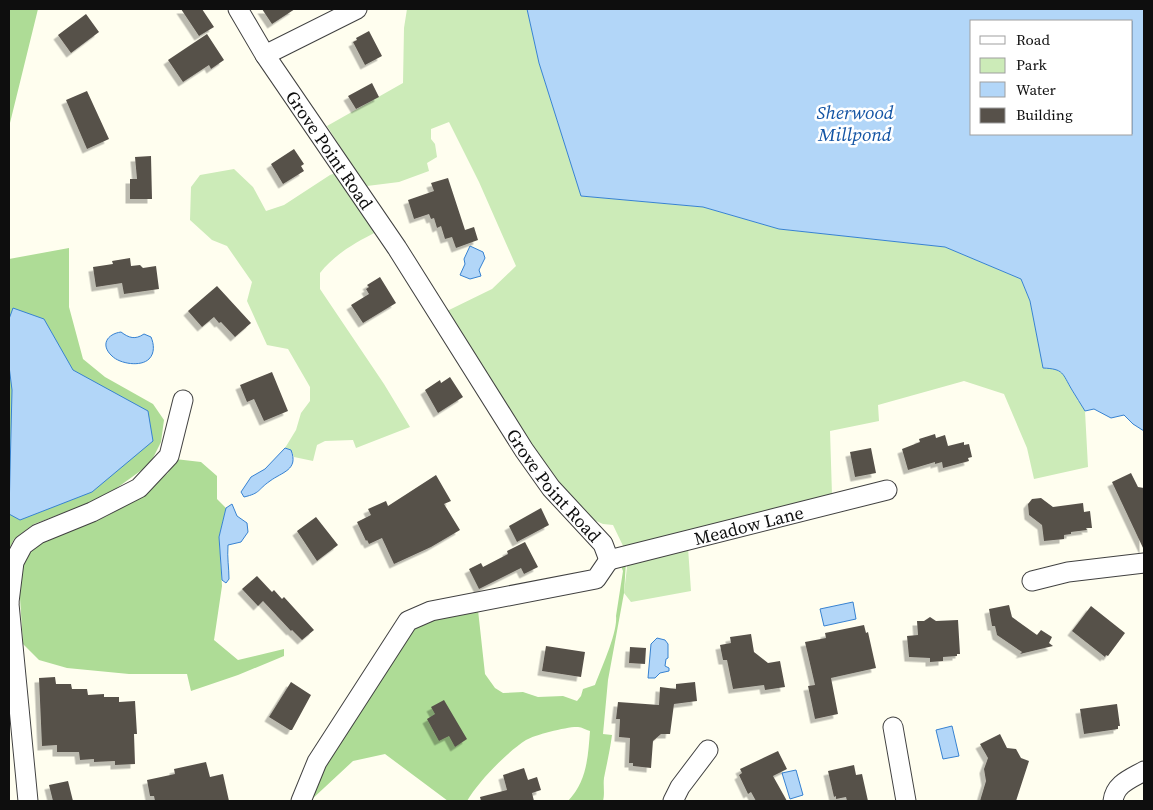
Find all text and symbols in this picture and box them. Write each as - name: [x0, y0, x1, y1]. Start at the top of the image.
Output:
- legend: [970, 20, 1133, 135]
- text: Road: [1016, 29, 1050, 50]
- text: Park: [1016, 54, 1048, 75]
- text: Water: [1016, 79, 1057, 100]
- street label: Grove Point Road: [280, 85, 379, 214]
- water label: Sherwood Millpond: [816, 99, 894, 147]
- text: Building: [1016, 104, 1073, 125]
- street label: Grove Point Road: [501, 424, 607, 547]
- street label: Meadow Lane: [691, 499, 806, 551]

